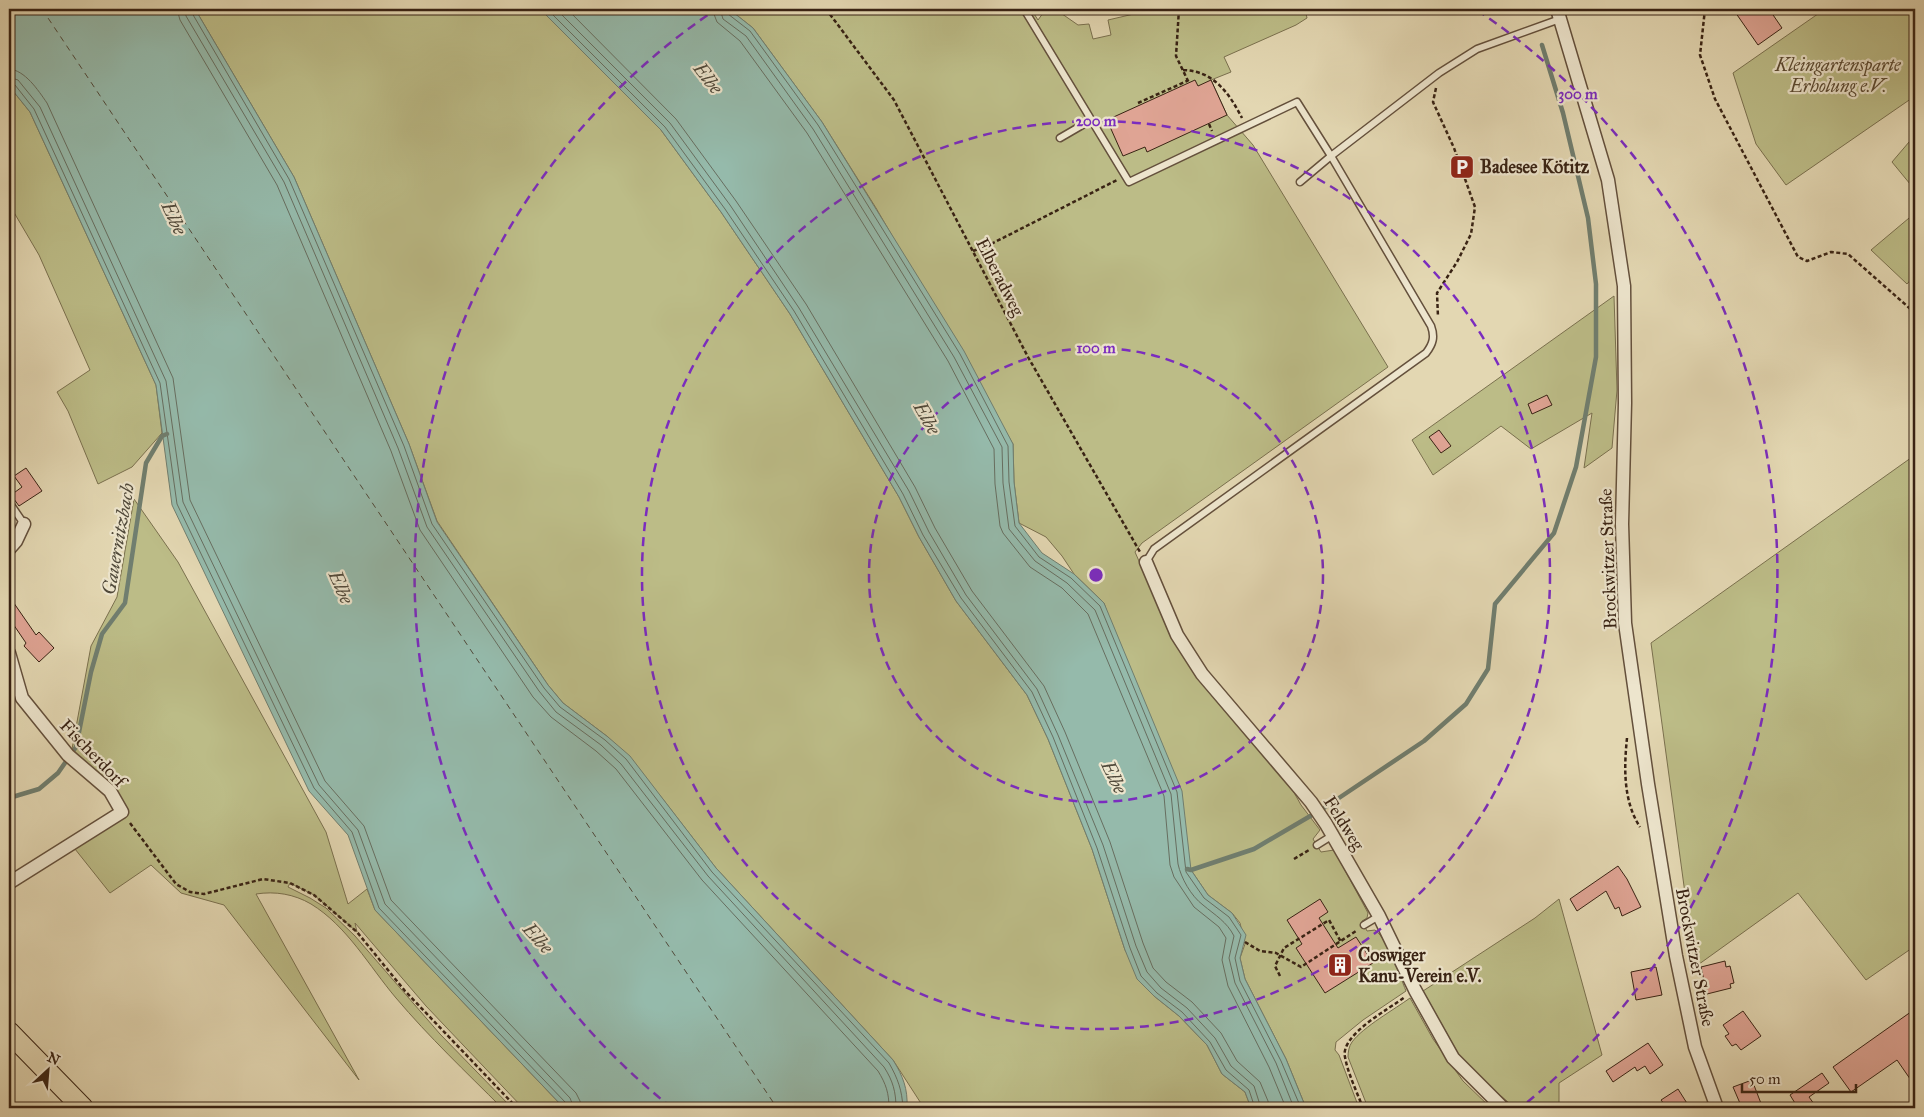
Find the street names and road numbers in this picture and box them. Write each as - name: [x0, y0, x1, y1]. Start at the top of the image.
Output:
- street label: Elberadweg: [970, 234, 1029, 321]
- street label: Brockwitzer Straße: [1595, 488, 1621, 630]
- street label: Fischerdorf: [55, 714, 133, 794]
- street label: Feldweg: [1318, 792, 1370, 855]
- street label: Brockwitzer Straße: [1671, 886, 1719, 1028]

